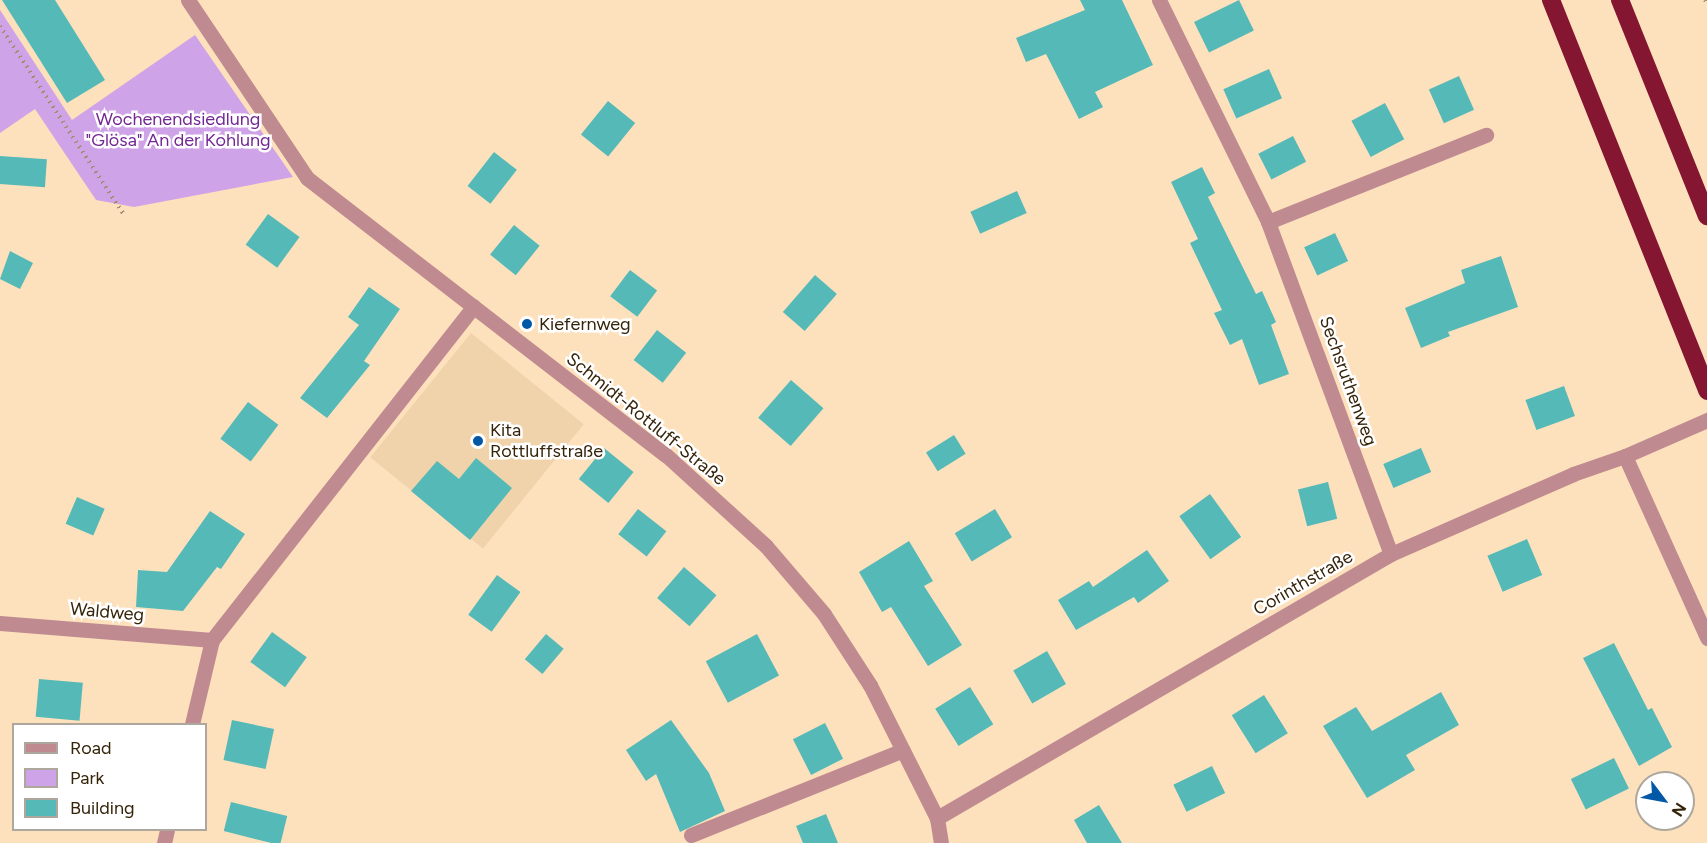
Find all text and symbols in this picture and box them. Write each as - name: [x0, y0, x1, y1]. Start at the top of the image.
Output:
- park label: Wochenendsiedlung "Glösa" An der Kohlung: [85, 109, 271, 152]
- place label: Kiefernweg: [539, 313, 631, 335]
- street label: Sechsruthenweg: [1315, 313, 1381, 449]
- marker: Kiefernweg: [520, 317, 534, 331]
- street label: Schmidt-Rottluff-Straße: [562, 348, 730, 490]
- place label: Kita Rottluffstraße: [490, 420, 603, 462]
- marker: Kita Rottluffstraße: [471, 434, 485, 448]
- street label: Corinthstraße: [1250, 546, 1356, 620]
- street label: Waldweg: [69, 598, 145, 626]
- legend: [12, 723, 207, 831]
- text: Road: [70, 737, 111, 759]
- text: Park: [70, 767, 104, 789]
- north arrow: [1635, 771, 1695, 831]
- text: Building: [70, 797, 135, 819]
- text: N: [1668, 799, 1690, 820]

